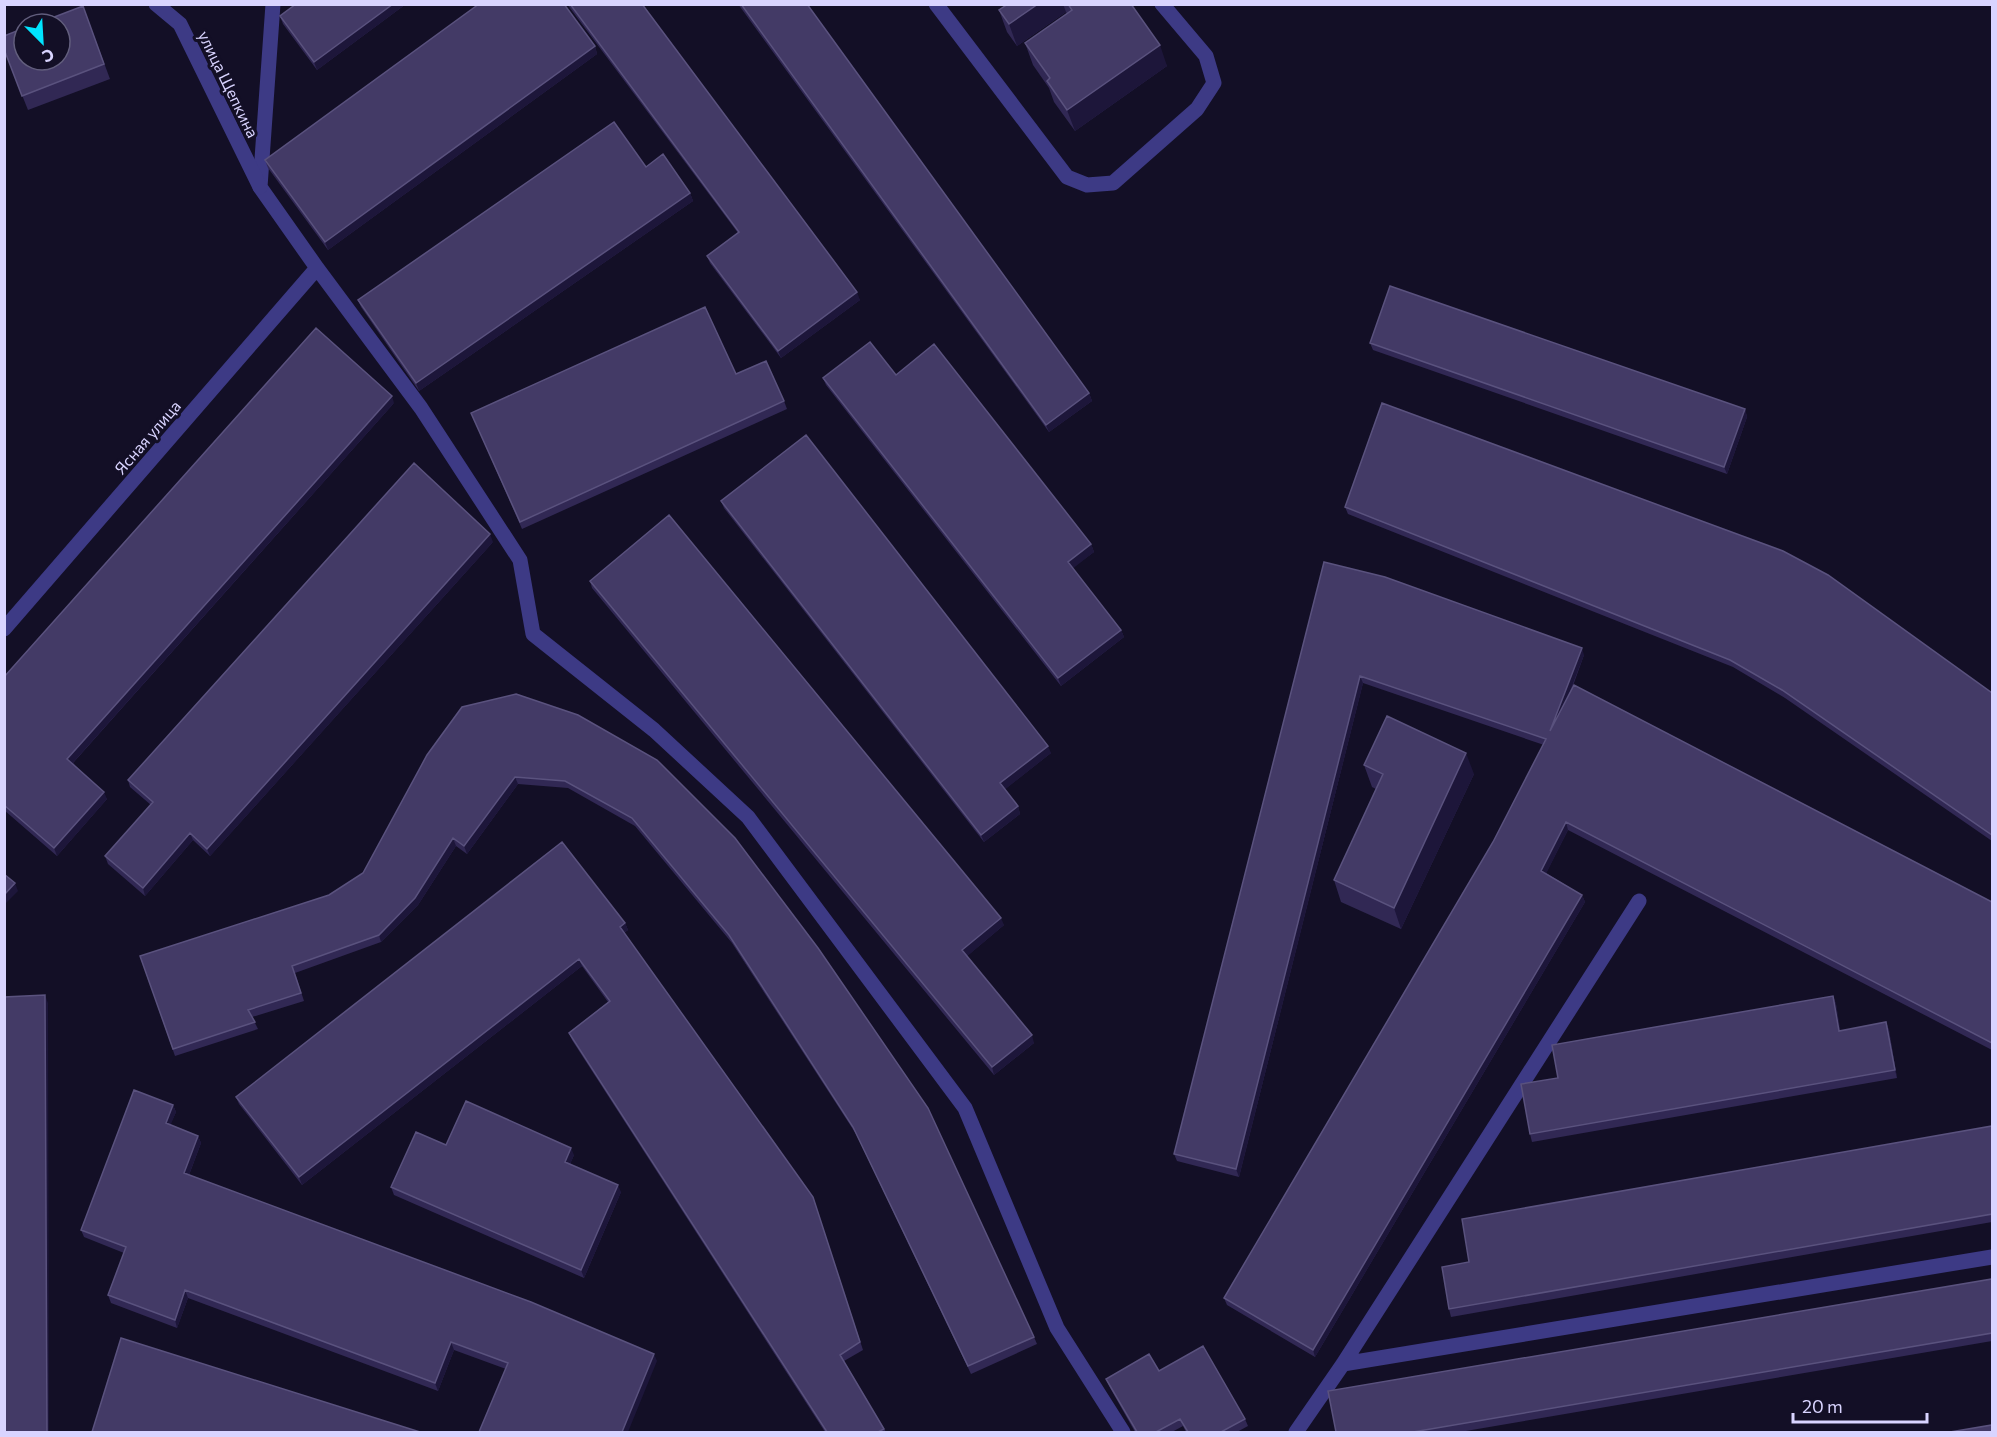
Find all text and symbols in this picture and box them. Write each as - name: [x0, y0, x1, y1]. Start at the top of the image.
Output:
- north arrow: [12, 12, 72, 72]
- street label: улица Щепкина: [195, 27, 263, 141]
- text: С: [39, 45, 57, 67]
- street label: Ясная улица: [110, 396, 184, 478]
- scale bar: [1793, 1386, 1926, 1424]
- text: 20 m: [1802, 1395, 1843, 1417]

